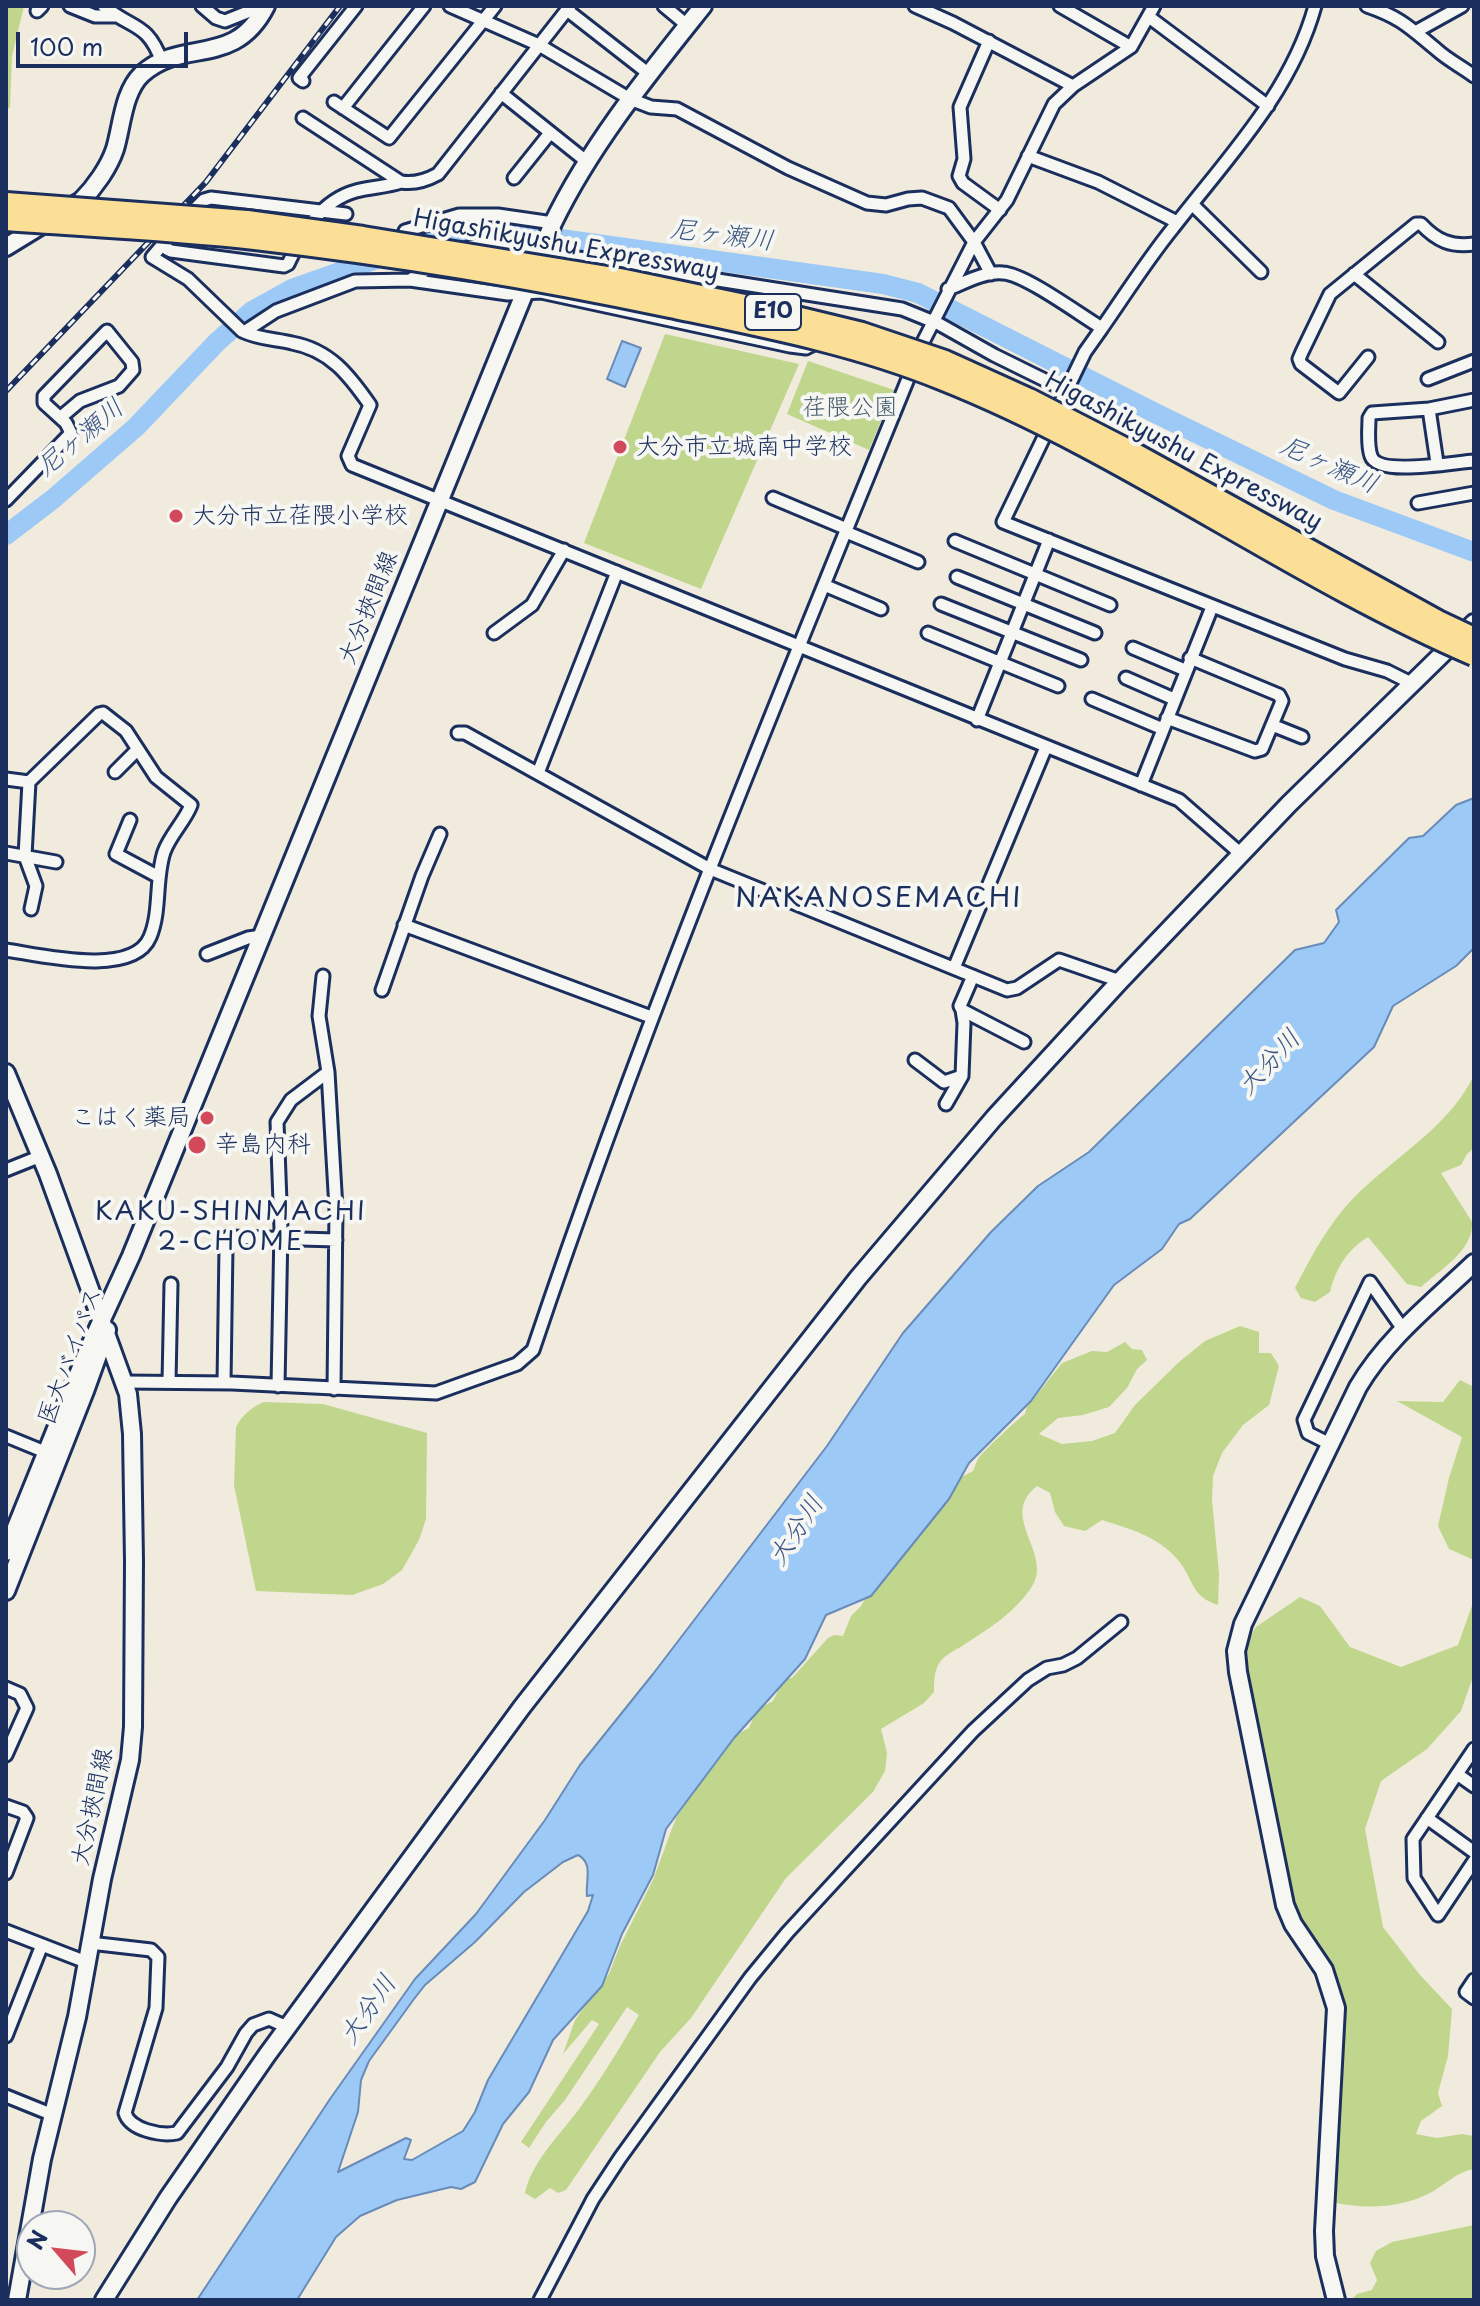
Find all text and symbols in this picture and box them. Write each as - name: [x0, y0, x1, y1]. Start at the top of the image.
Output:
- scale bar: [20, 16, 192, 66]
- text: 100 m: [30, 28, 103, 64]
- street label: Higashikyushu Expressway: [411, 205, 721, 287]
- water label: 尼ヶ瀬川: [668, 214, 776, 258]
- road number: E10: [745, 294, 801, 330]
- street label: Higashikyushu Expressway: [1040, 367, 1326, 537]
- water label: 尼ヶ瀬川: [31, 393, 131, 483]
- park label: 荏隈公園: [802, 394, 898, 422]
- water label: 尼ヶ瀬川: [1275, 431, 1383, 501]
- place label: 大分市立城南中学校: [636, 433, 852, 461]
- marker: 大分市立城南中学校: [611, 438, 629, 456]
- place label: 大分市立荏隈小学校: [192, 502, 408, 530]
- marker: 大分市立荏隈小学校: [167, 507, 185, 525]
- street label: 大分挾間線: [333, 547, 405, 669]
- district label: NAKANOSEMACHI: [736, 882, 1022, 916]
- water label: 大分川: [1232, 1024, 1308, 1102]
- place label: こはく薬局: [71, 1104, 191, 1132]
- marker: こはく薬局: [198, 1109, 216, 1127]
- place label: 辛島内科: [215, 1131, 311, 1159]
- marker: 辛島内科: [186, 1134, 208, 1156]
- district label: KAKU-SHINMACHI 2-CHOME: [94, 1197, 368, 1258]
- street label: 医大バイパス: [33, 1283, 109, 1429]
- water label: 大分川: [763, 1490, 831, 1572]
- street label: 大分挾間線: [66, 1745, 120, 1869]
- water label: 大分川: [334, 1969, 404, 2051]
- north arrow: [16, 2210, 96, 2290]
- text: N: [17, 2224, 55, 2255]

